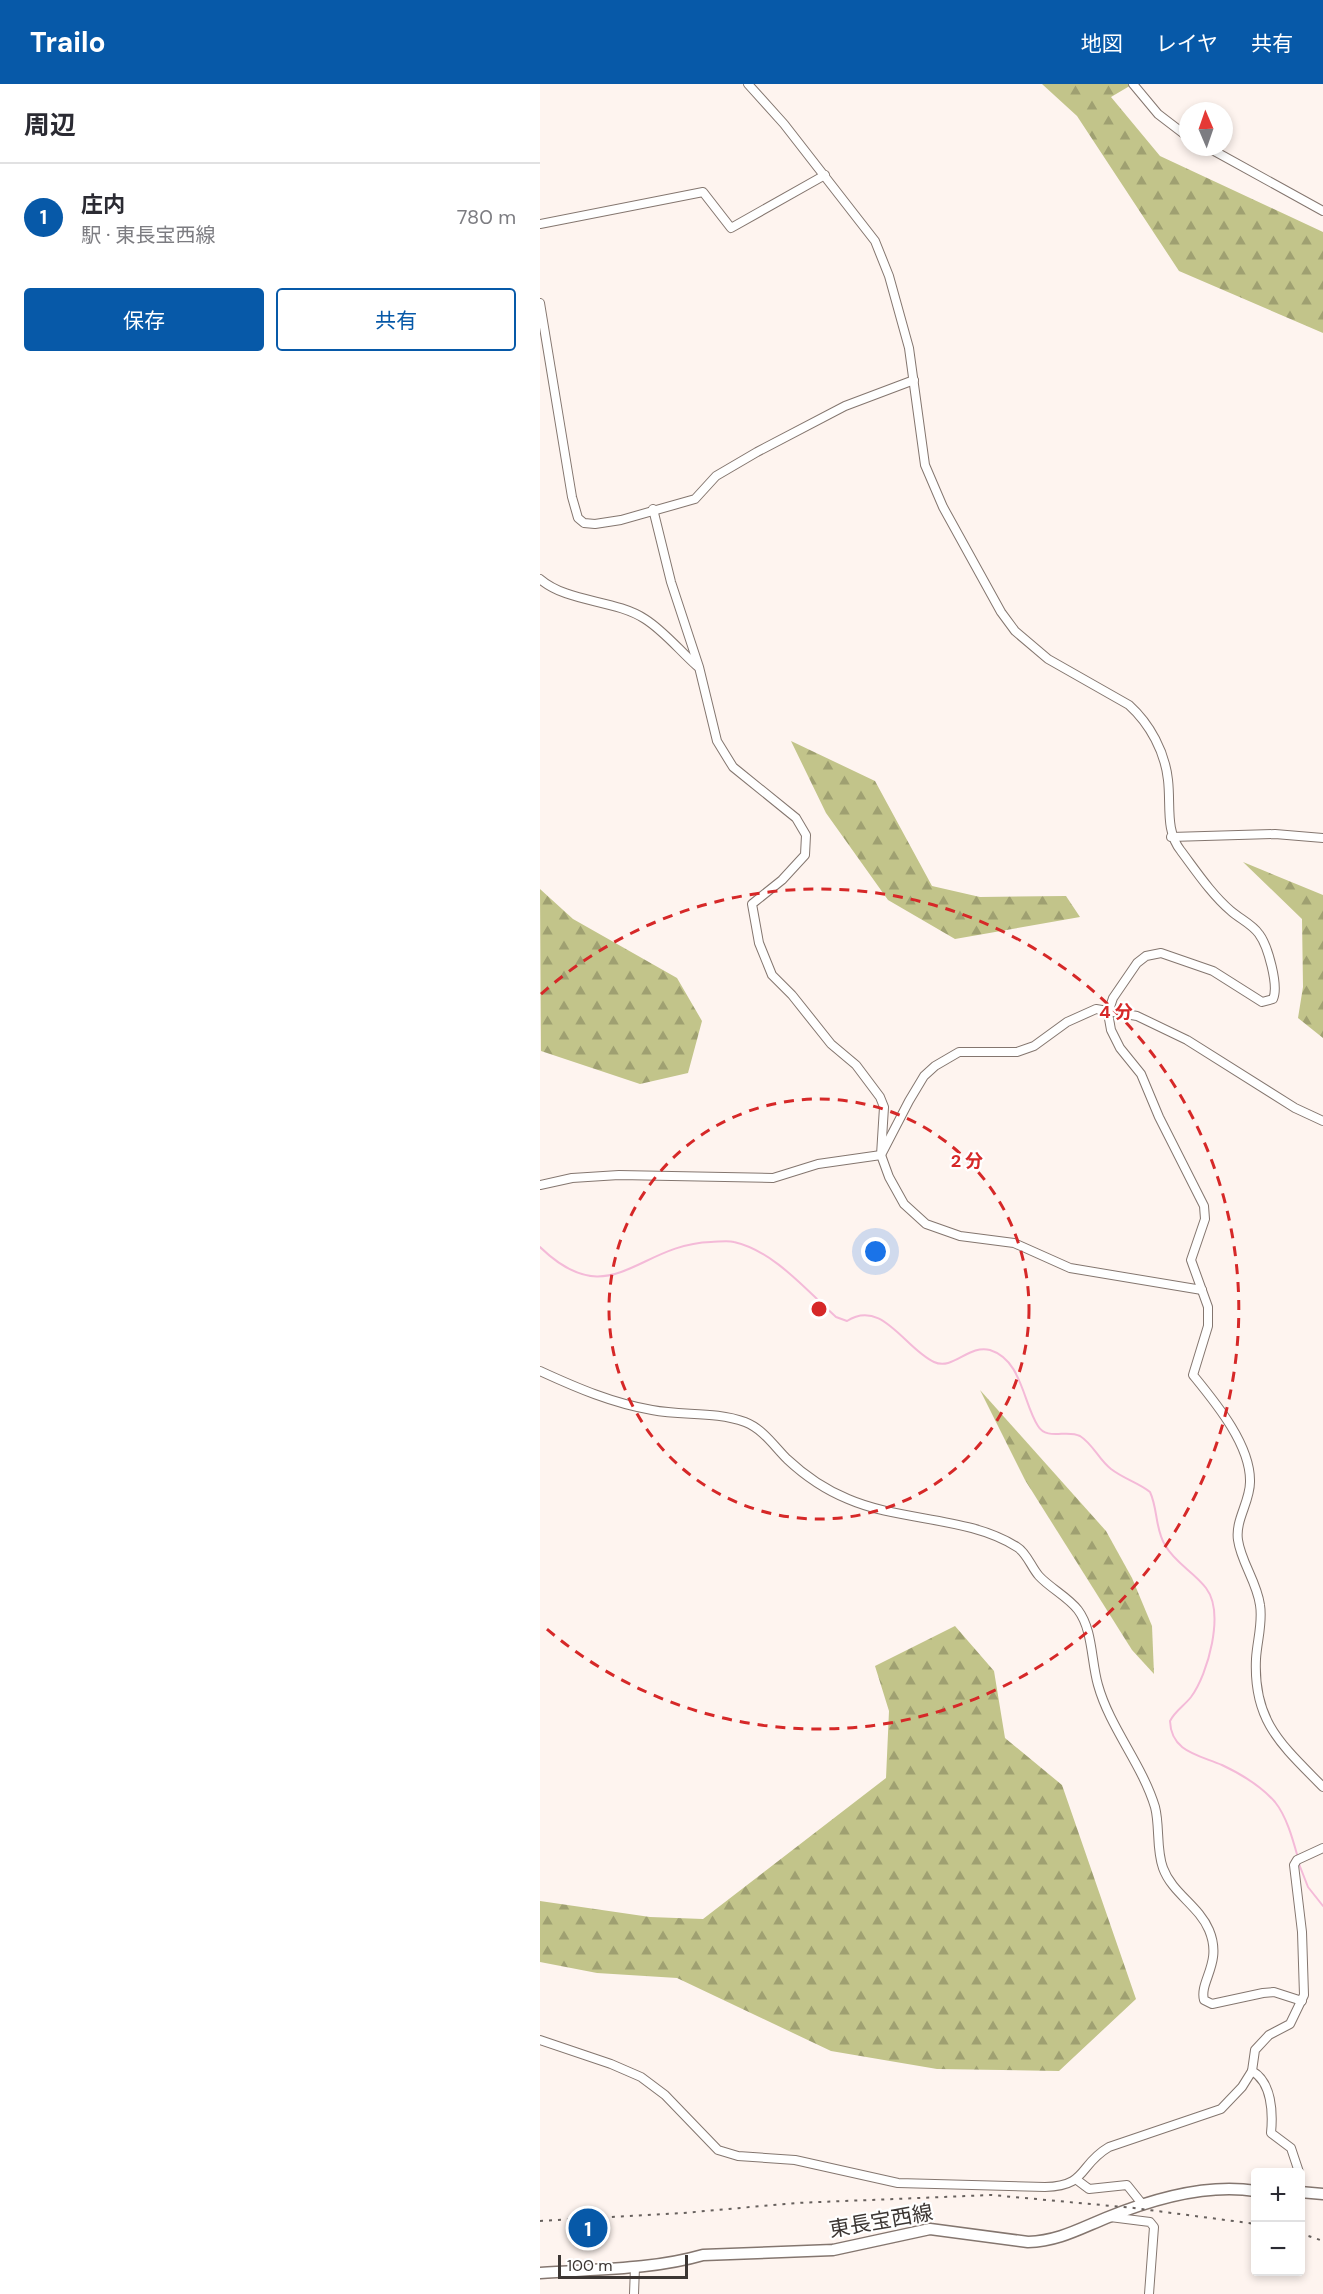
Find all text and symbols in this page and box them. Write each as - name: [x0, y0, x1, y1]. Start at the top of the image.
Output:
- text: Trailo: [30, 24, 106, 61]
- text: 地図: [1081, 30, 1123, 58]
- text: レイヤ: [1156, 30, 1218, 58]
- text: 共有: [1251, 30, 1293, 58]
- north arrow: [1179, 102, 1233, 156]
- text: 周辺: [24, 108, 76, 142]
- text: 庄内: [81, 190, 125, 219]
- text: 1: [40, 204, 47, 230]
- text: 780 m: [457, 204, 516, 230]
- text: 駅 · 東長宝西線: [81, 222, 216, 248]
- button: 保存: [24, 288, 264, 351]
- button: 共有: [276, 288, 516, 351]
- text: 4 分: [1099, 1000, 1133, 1024]
- text: 2 分: [951, 1149, 983, 1173]
- your location: [861, 1237, 890, 1266]
- centre of rings: [809, 1299, 829, 1319]
- map controls: [1251, 2168, 1305, 2276]
- button: +: [1251, 2168, 1305, 2222]
- street label: 東長宝西線: [827, 2198, 935, 2244]
- pin: 1: [568, 2206, 608, 2250]
- button: −: [1251, 2222, 1305, 2276]
- scale bar: [558, 2252, 688, 2280]
- text: 100 m: [567, 2255, 612, 2276]

